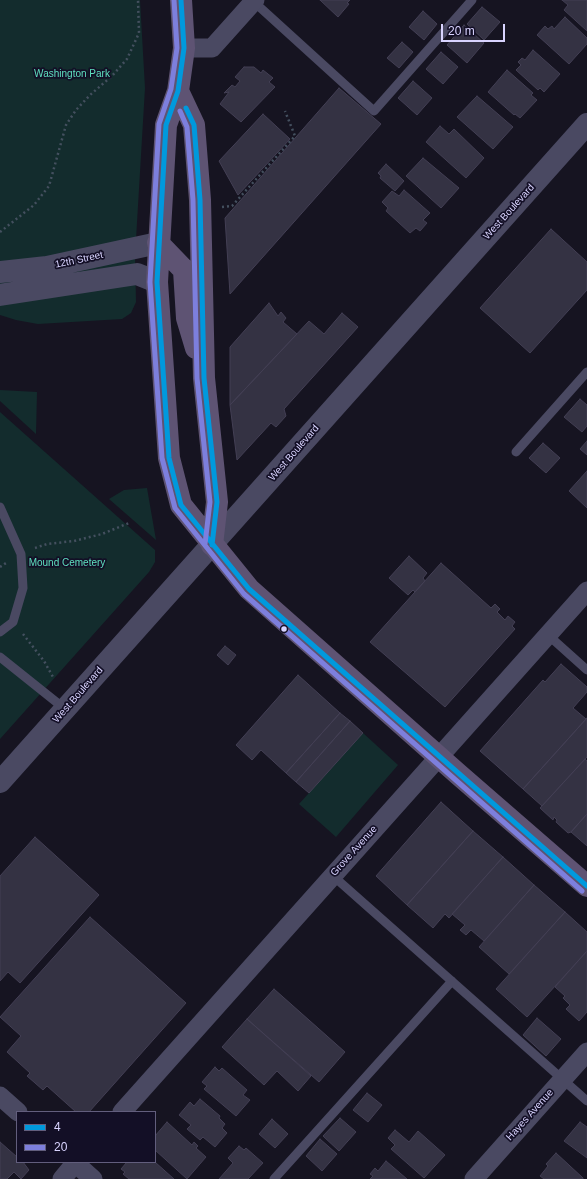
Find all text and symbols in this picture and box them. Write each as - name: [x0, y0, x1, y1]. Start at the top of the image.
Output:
- scale bar: [443, 16, 507, 42]
- text: 20 m: [448, 24, 475, 38]
- park label: Washington Park: [34, 68, 110, 80]
- street label: West Boulevard: [481, 182, 537, 242]
- street label: 12th Street: [54, 249, 104, 271]
- street label: West Boulevard: [266, 422, 322, 484]
- park label: Mound Cemetery: [29, 557, 105, 569]
- unlabelled marker: [279, 624, 289, 634]
- street label: West Boulevard: [50, 664, 106, 726]
- street label: Grove Avenue: [328, 823, 380, 879]
- street label: Hayes Avenue: [504, 1087, 556, 1143]
- legend: [16, 1111, 156, 1163]
- text: 4: [54, 1120, 61, 1134]
- text: 20: [54, 1140, 67, 1154]

